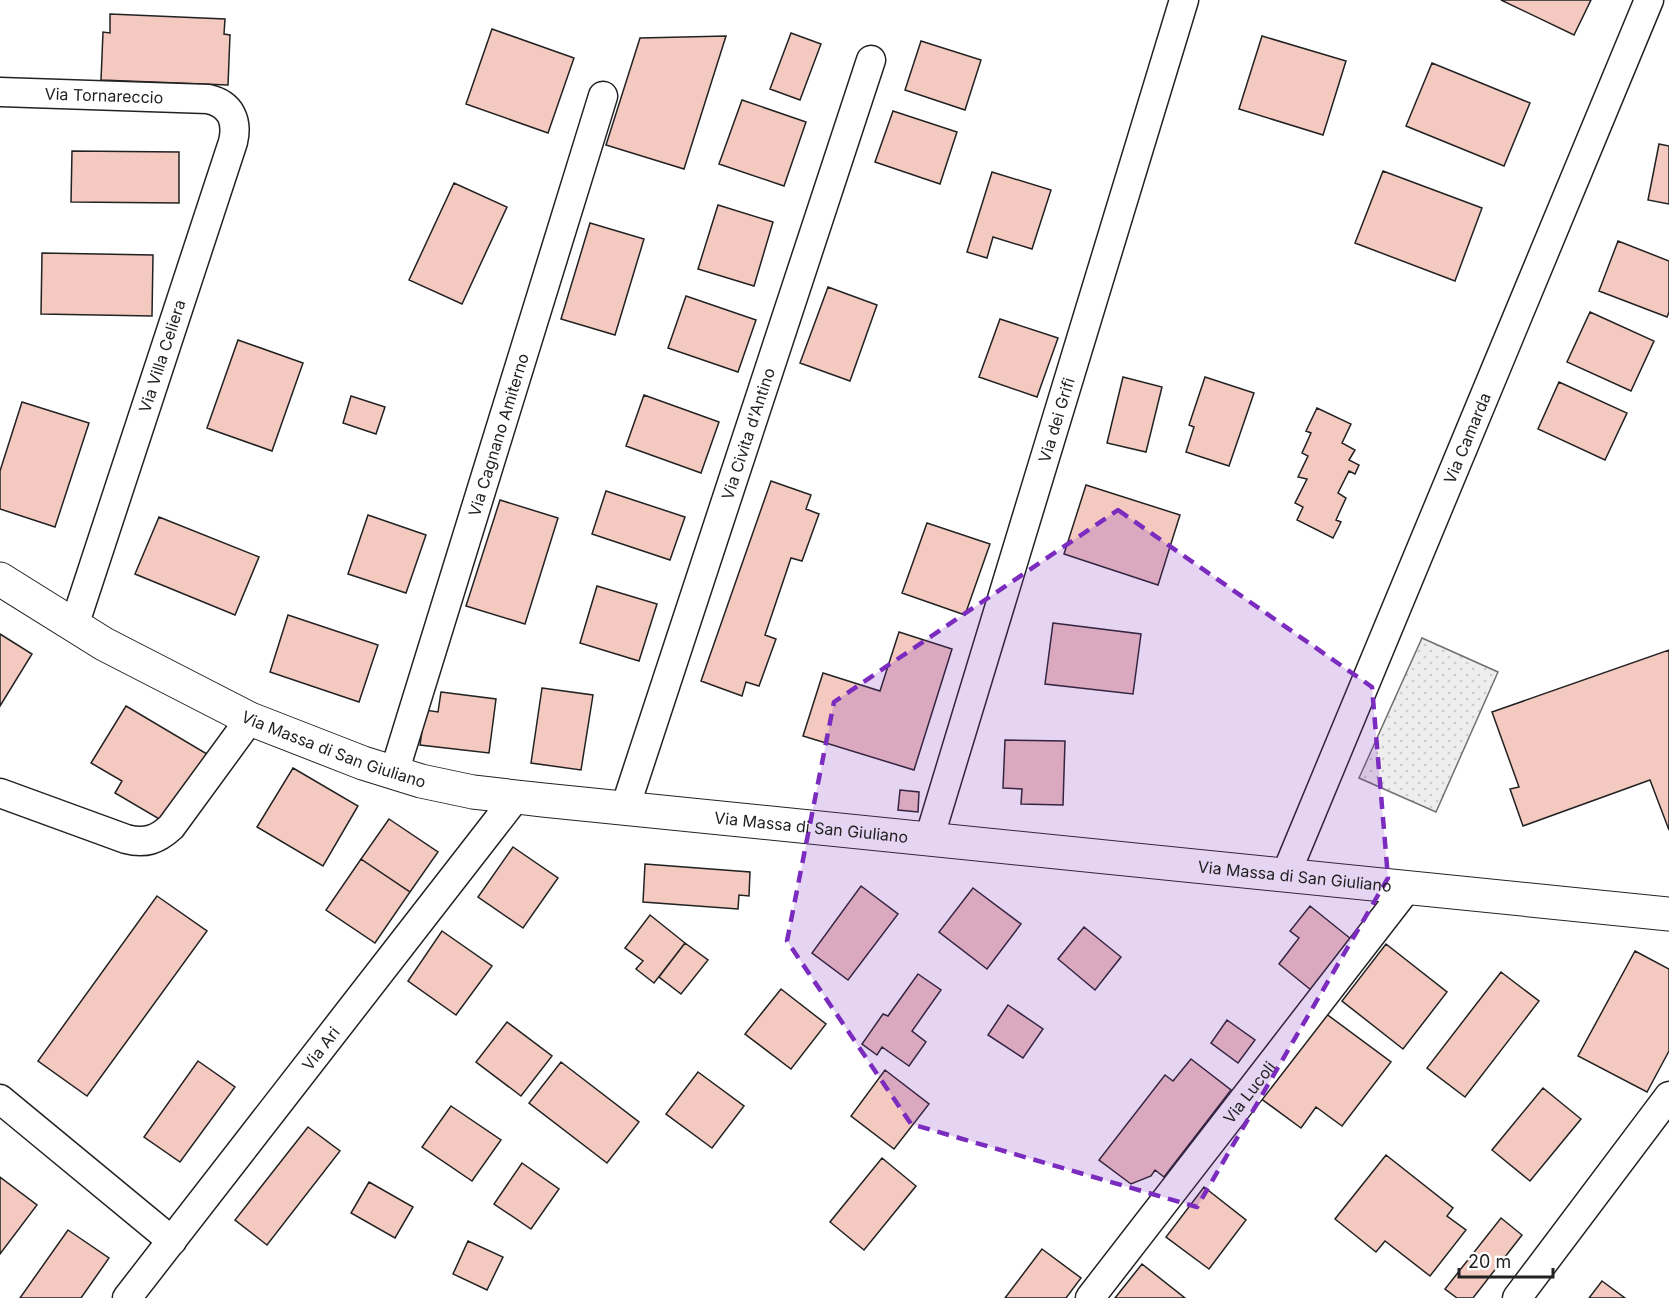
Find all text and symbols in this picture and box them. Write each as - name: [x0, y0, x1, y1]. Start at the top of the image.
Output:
- street label: Via Tornareccio: [44, 84, 164, 107]
- street label: Via Villa Celiera: [134, 297, 190, 415]
- street label: Via Cagnano Amiterno: [464, 351, 533, 519]
- street label: Via Civita d'Antino: [717, 365, 779, 502]
- street label: Via dei Grifi: [1034, 375, 1079, 465]
- street label: Via Camarda: [1439, 390, 1495, 487]
- street label: Via Massa di San Giuliano: [238, 706, 428, 792]
- street label: Via Massa di San Giuliano: [713, 807, 909, 847]
- street label: Via Massa di San Giuliano: [1197, 856, 1393, 896]
- street label: Via Ari: [298, 1023, 344, 1074]
- street label: Via Lucoli: [1219, 1057, 1279, 1128]
- scale bar: [1459, 1241, 1554, 1279]
- text: 20 m: [1468, 1251, 1511, 1272]

